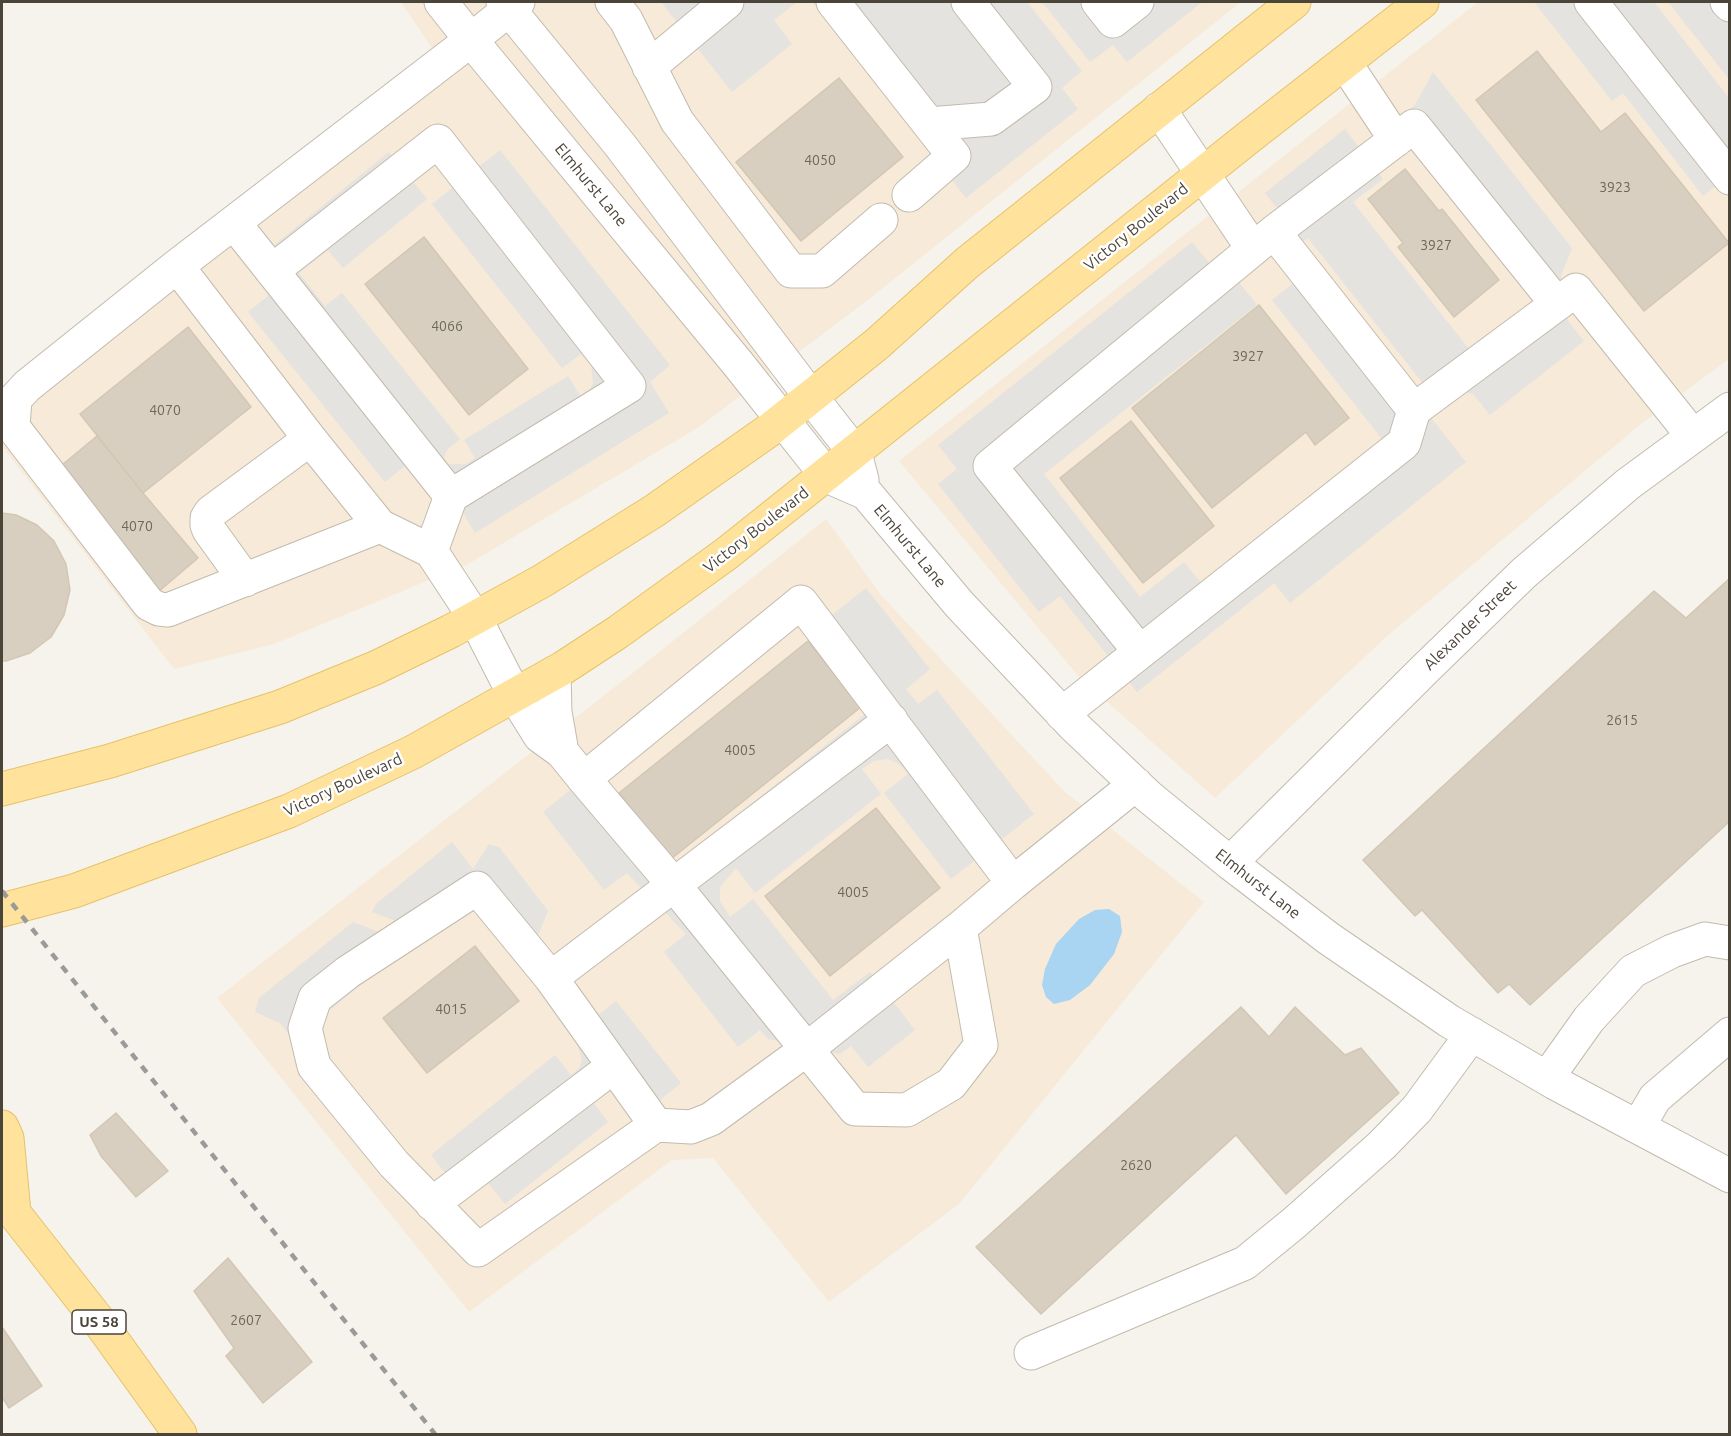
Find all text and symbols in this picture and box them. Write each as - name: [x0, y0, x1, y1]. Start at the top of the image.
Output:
- street label: Elmhurst Lane: [551, 140, 631, 230]
- house number: 4050: [804, 152, 836, 168]
- street label: Victory Boulevard: [1080, 179, 1192, 275]
- house number: 3923: [1599, 179, 1631, 195]
- house number: 3927: [1420, 237, 1452, 253]
- house number: 4066: [431, 318, 463, 334]
- house number: 3927: [1232, 348, 1264, 364]
- house number: 4070: [149, 402, 181, 418]
- street label: Victory Boulevard: [699, 483, 813, 577]
- street label: Elmhurst Lane: [870, 501, 950, 591]
- house number: 4070: [121, 518, 153, 534]
- street label: Alexander Street: [1420, 576, 1520, 674]
- house number: 2615: [1606, 712, 1638, 728]
- house number: 4005: [724, 742, 756, 758]
- street label: Victory Boulevard: [281, 749, 405, 821]
- street label: Elmhurst Lane: [1212, 845, 1304, 923]
- house number: 4005: [837, 884, 869, 900]
- house number: 4015: [435, 1001, 467, 1017]
- house number: 2620: [1120, 1157, 1152, 1173]
- road number: US 58: [72, 1310, 126, 1334]
- house number: 2607: [230, 1312, 262, 1328]

